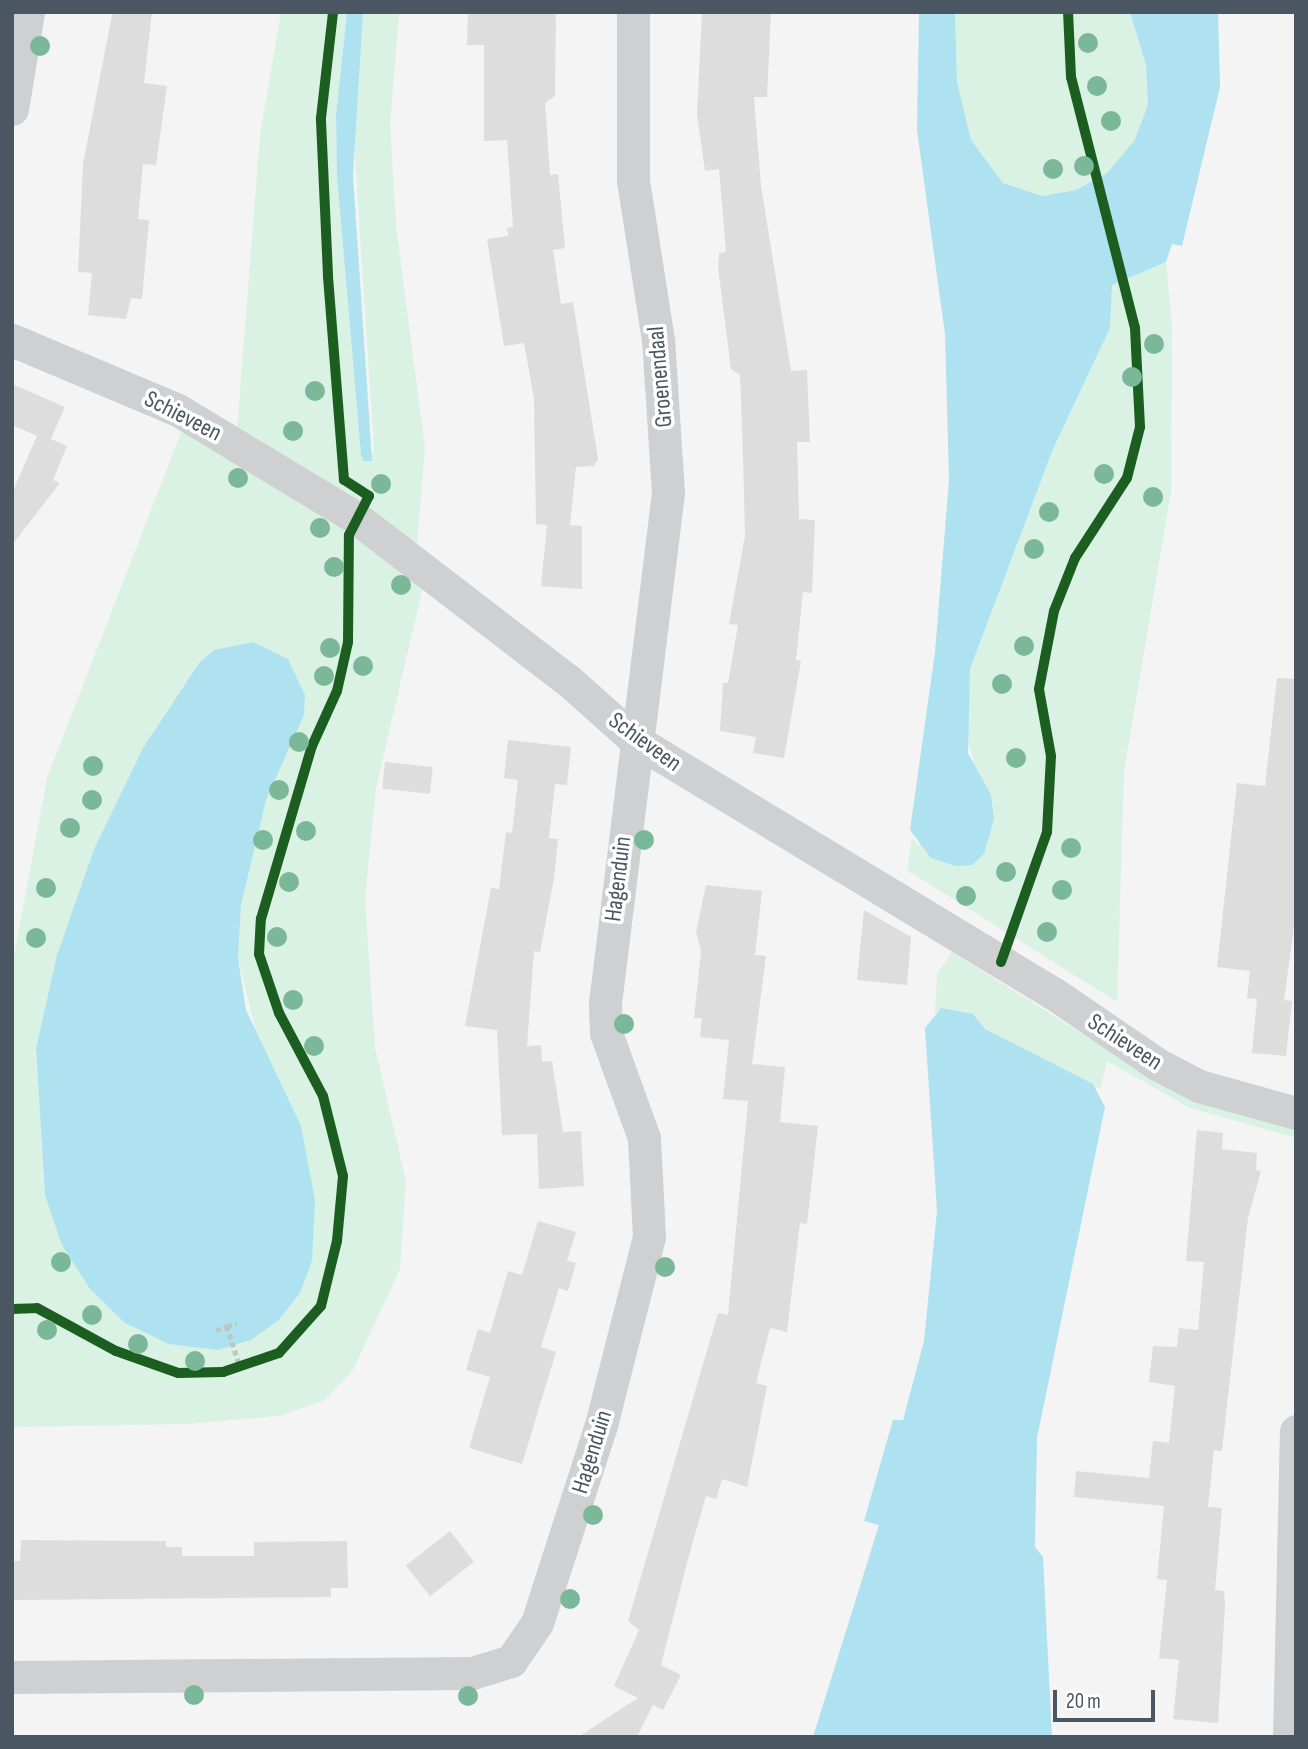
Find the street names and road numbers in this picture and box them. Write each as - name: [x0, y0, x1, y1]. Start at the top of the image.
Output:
- street label: Groenendaal: [641, 325, 679, 429]
- street label: Schieveen: [140, 384, 226, 448]
- street label: Schieveen: [603, 706, 687, 778]
- street label: Hagenduin: [598, 835, 638, 923]
- street label: Schieveen: [1082, 1007, 1168, 1077]
- street label: Hagenduin: [566, 1407, 618, 1497]

